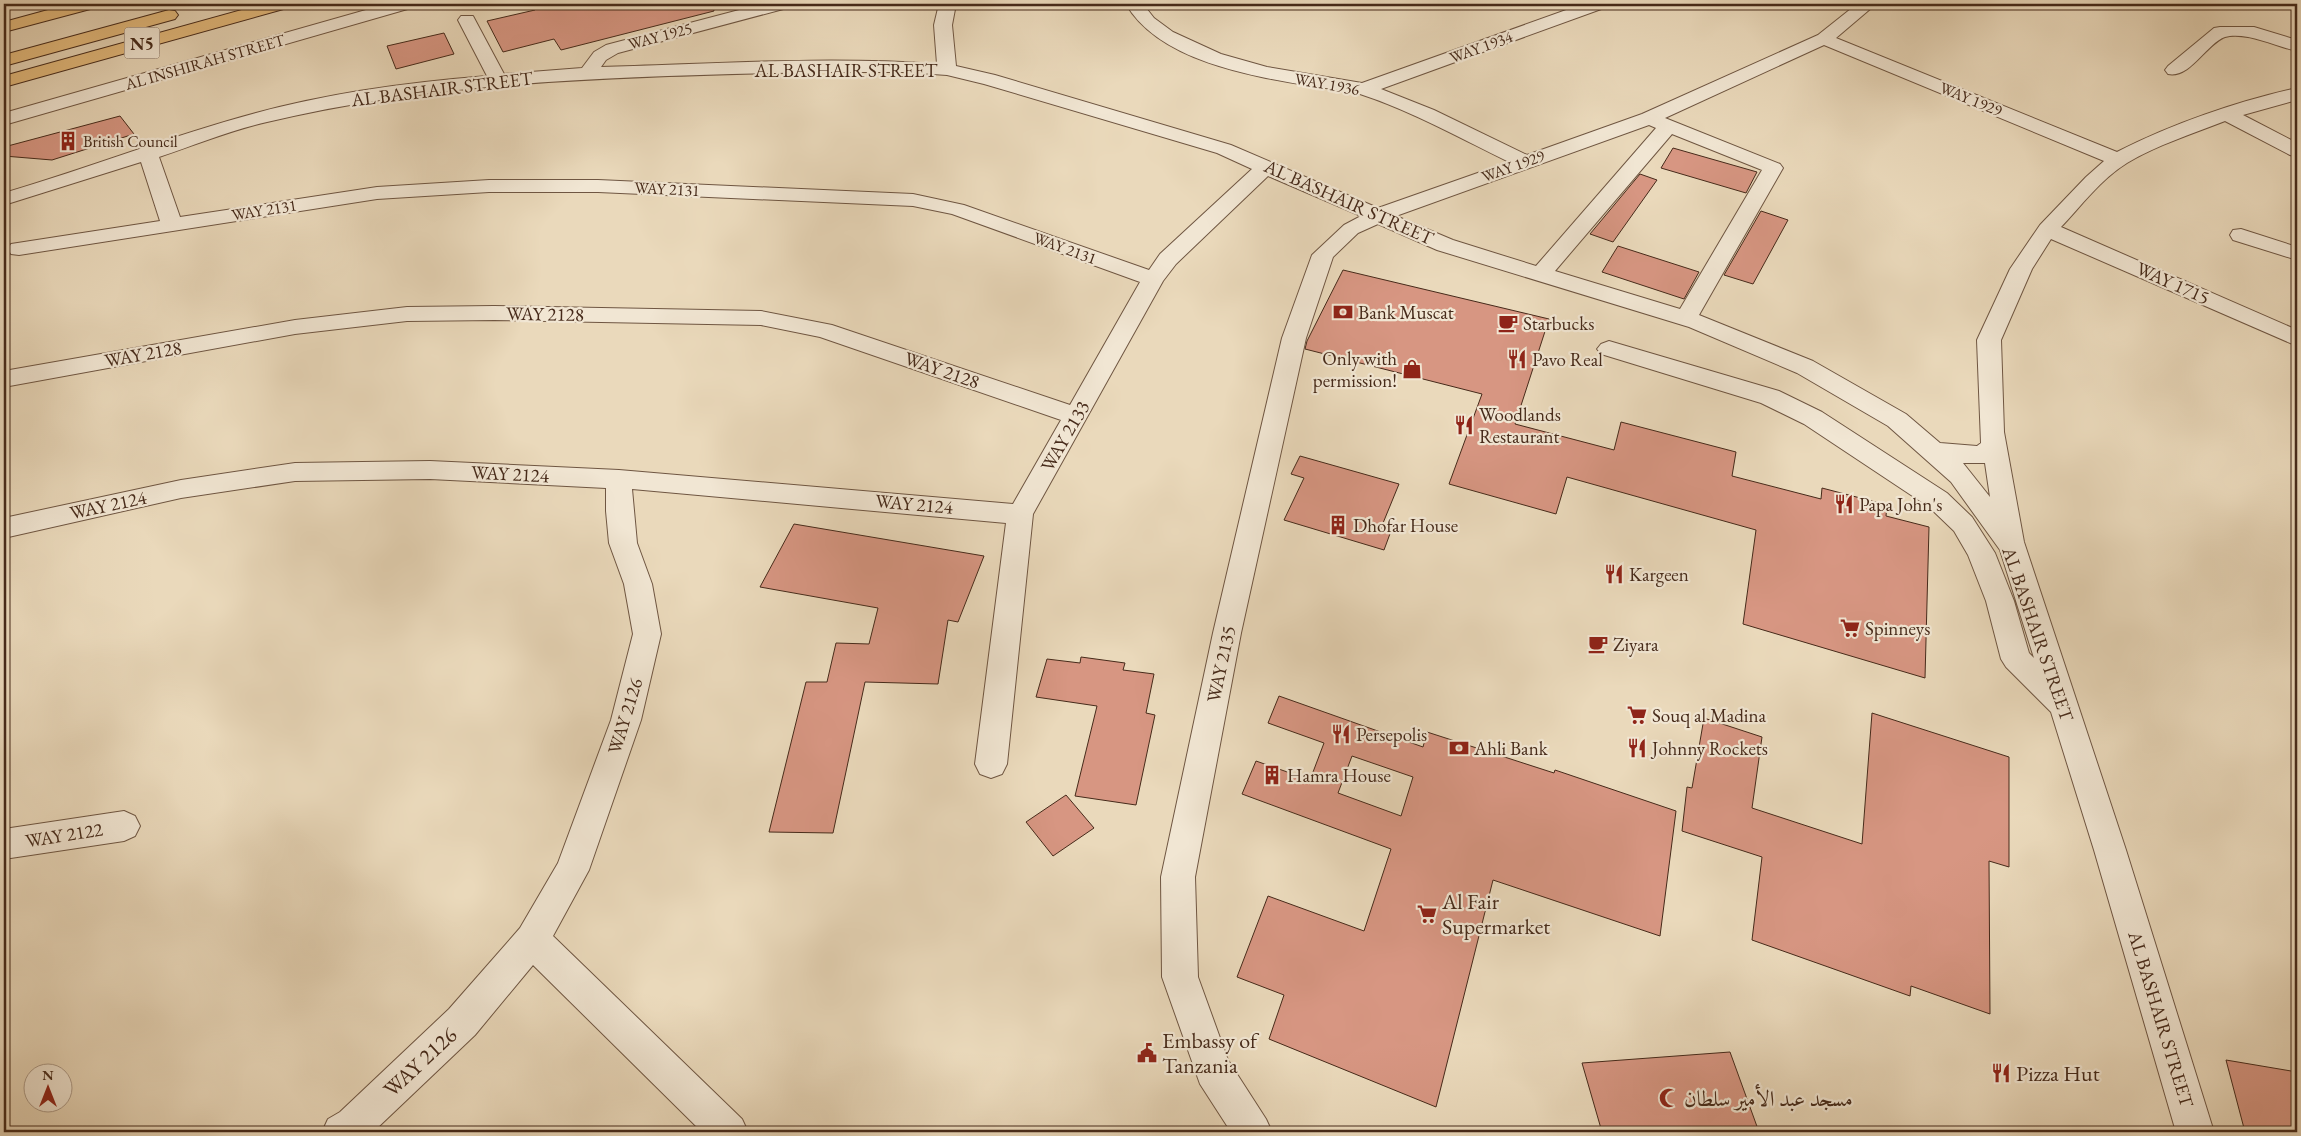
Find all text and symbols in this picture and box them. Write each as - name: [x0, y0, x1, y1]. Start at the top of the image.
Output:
- street label: WAY 1925: [626, 17, 694, 55]
- street label: WAY 1934: [1447, 26, 1516, 68]
- road number: N5: [124, 28, 160, 58]
- street label: AL INSHIRAH STREET: [122, 29, 288, 95]
- street label: AL BASHAIR STREET: [754, 58, 938, 83]
- street label: AL BASHAIR STREET: [349, 65, 535, 113]
- street label: WAY 1936: [1293, 68, 1361, 100]
- street label: WAY 1929: [1937, 77, 2006, 121]
- building icon: British Council: [57, 130, 79, 152]
- place label: British Council: [83, 131, 178, 152]
- street label: WAY 1929: [1479, 145, 1548, 187]
- street label: AL BASHAIR STREET: [1259, 153, 1438, 251]
- street label: WAY 2131: [634, 177, 700, 201]
- street label: WAY 2131: [230, 194, 298, 226]
- street label: WAY 2131: [1031, 227, 1099, 269]
- street label: WAY 1715: [2132, 256, 2214, 310]
- place label: Bank Muscat: [1358, 300, 1454, 325]
- street label: WAY 2128: [506, 301, 584, 327]
- bank icon: Bank Muscat: [1332, 301, 1354, 323]
- place label: Starbucks: [1523, 311, 1594, 336]
- cafe icon: Starbucks: [1497, 312, 1519, 334]
- street label: WAY 2128: [102, 335, 184, 373]
- street label: WAY 2128: [901, 345, 983, 395]
- place label: Only with permission!: [1313, 346, 1397, 393]
- place label: Pavo Real: [1532, 347, 1603, 372]
- restaurant icon: Pavo Real: [1506, 348, 1528, 370]
- shop icon: Only with permission!: [1401, 358, 1423, 380]
- street label: WAY 2133: [1035, 396, 1095, 476]
- place label: Woodlands Restaurant: [1479, 402, 1561, 449]
- restaurant icon: Woodlands Restaurant: [1453, 414, 1475, 436]
- street label: WAY 2124: [470, 459, 550, 489]
- street label: WAY 2124: [67, 484, 150, 525]
- street label: WAY 2124: [874, 488, 955, 520]
- place label: Papa John's: [1859, 492, 1942, 517]
- restaurant icon: Papa John's: [1833, 493, 1855, 515]
- place label: Dhofar House: [1353, 513, 1458, 538]
- building icon: Dhofar House: [1327, 514, 1349, 536]
- street label: AL BASHAIR STREET: [1996, 543, 2080, 725]
- place label: Kargeen: [1629, 562, 1689, 587]
- restaurant icon: Kargeen: [1603, 563, 1625, 585]
- place label: Spinneys: [1865, 616, 1930, 641]
- supermarket icon: Spinneys: [1839, 617, 1861, 639]
- street label: WAY 2135: [1201, 623, 1241, 705]
- place label: Ziyara: [1613, 632, 1659, 657]
- cafe icon: Ziyara: [1587, 633, 1609, 655]
- street label: WAY 2126: [602, 675, 648, 757]
- place label: Souq al Madina: [1652, 703, 1767, 728]
- supermarket icon: Souq al Madina: [1626, 704, 1648, 726]
- place label: Persepolis: [1356, 722, 1427, 747]
- restaurant icon: Persepolis: [1330, 723, 1352, 745]
- place label: Ahli Bank: [1473, 736, 1549, 761]
- place label: Johnny Rockets: [1650, 736, 1768, 761]
- bank icon: Ahli Bank: [1448, 737, 1470, 759]
- restaurant icon: Johnny Rockets: [1626, 737, 1648, 759]
- place label: Hamra House: [1287, 763, 1391, 788]
- building icon: Hamra House: [1261, 764, 1283, 786]
- street label: WAY 2122: [24, 817, 104, 853]
- place label: Al Fair Supermarket: [1441, 887, 1550, 941]
- supermarket icon: Al Fair Supermarket: [1416, 903, 1438, 925]
- street label: AL BASHAIR STREET: [2122, 927, 2200, 1110]
- street label: WAY 2126: [377, 1020, 463, 1103]
- place label: Embassy of Tanzania: [1162, 1026, 1260, 1080]
- public building icon: Embassy of Tanzania: [1136, 1042, 1158, 1064]
- place label: Pizza Hut: [2016, 1059, 2100, 1088]
- restaurant icon: Pizza Hut: [1990, 1062, 2012, 1084]
- north arrow: [22, 1064, 72, 1114]
- text: N: [42, 1066, 54, 1084]
- place label: مسجد عبد الأمير سلطان: [1684, 1083, 1853, 1113]
- mosque icon: مسجد عبد الأمير سلطان: [1658, 1087, 1680, 1109]

